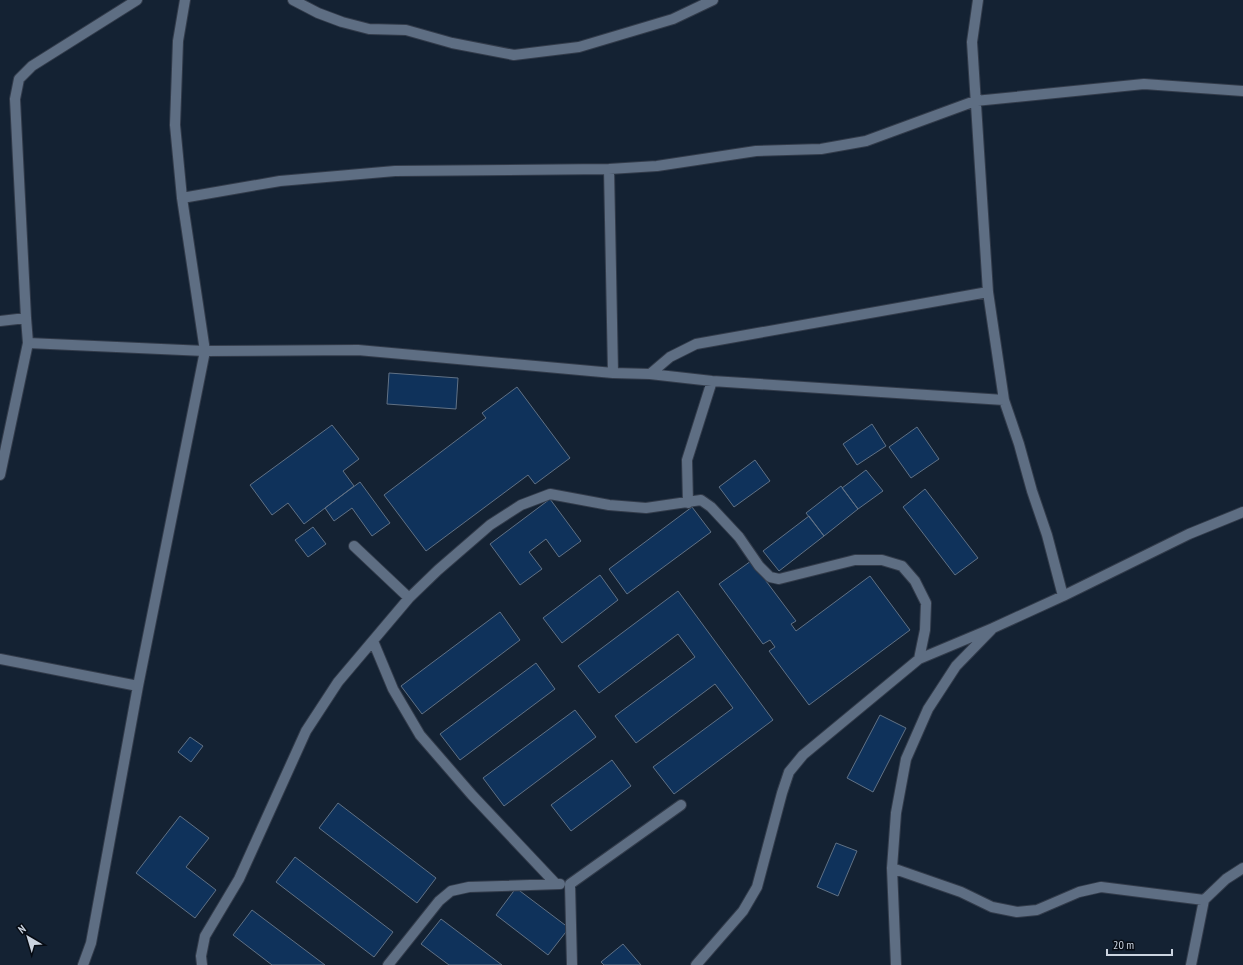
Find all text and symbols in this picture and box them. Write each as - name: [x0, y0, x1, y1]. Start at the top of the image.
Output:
- north arrow: [8, 917, 48, 957]
- text: N: [15, 922, 29, 936]
- scale bar: [1107, 931, 1172, 957]
- text: 20 m: [1113, 937, 1134, 952]

